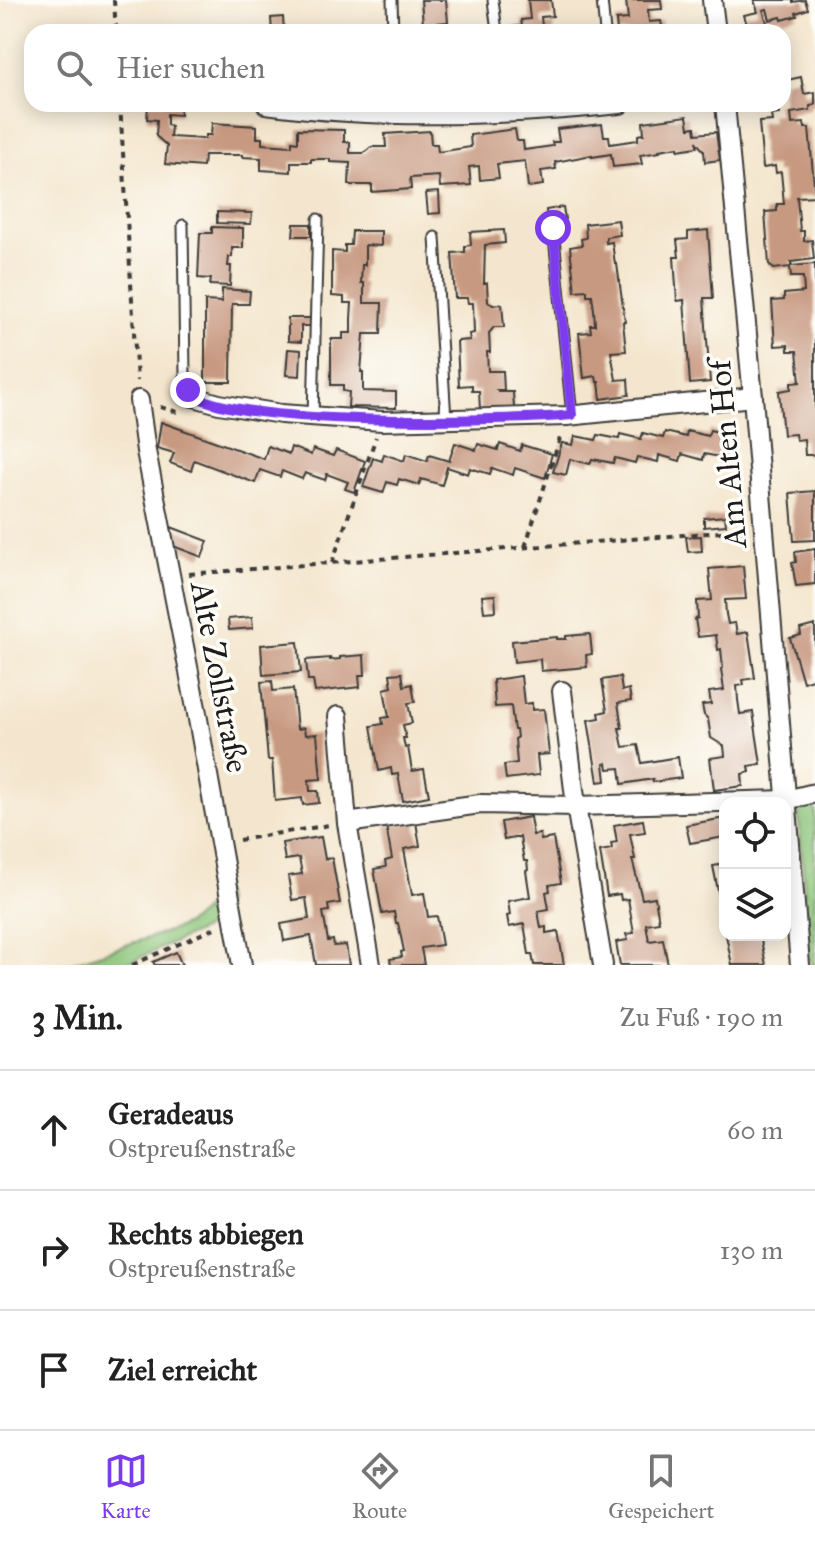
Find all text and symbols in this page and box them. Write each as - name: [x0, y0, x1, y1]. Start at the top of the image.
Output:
- search box: [24, 24, 791, 112]
- icon: search: [52, 46, 96, 90]
- text: Hier suchen: [116, 50, 265, 86]
- route start: [535, 210, 571, 246]
- street label: Am Alten Hof: [699, 353, 755, 552]
- route end: [170, 372, 206, 408]
- street label: Alte Zollstraße: [182, 576, 257, 776]
- map controls: [719, 797, 791, 941]
- button: locate: [719, 797, 791, 869]
- button: layers: [719, 869, 791, 941]
- text: 3 Min.: [32, 997, 123, 1038]
- text: Zu Fuß · 190 m: [620, 1001, 783, 1033]
- text: Geradeaus: [108, 1096, 234, 1132]
- icon: ahead: [32, 1108, 76, 1152]
- text: 60 m: [727, 1114, 783, 1146]
- text: Ostpreußenstraße: [108, 1132, 296, 1164]
- text: Rechts abbiegen: [108, 1216, 304, 1252]
- icon: right: [32, 1228, 76, 1272]
- text: 130 m: [720, 1234, 783, 1266]
- text: Ostpreußenstraße: [108, 1252, 296, 1284]
- icon: arrive: [32, 1348, 76, 1392]
- text: Ziel erreicht: [108, 1352, 257, 1388]
- tab: Karte: [101, 1449, 151, 1524]
- tab: Route: [352, 1449, 407, 1524]
- tab: Gespeichert: [608, 1449, 714, 1524]

